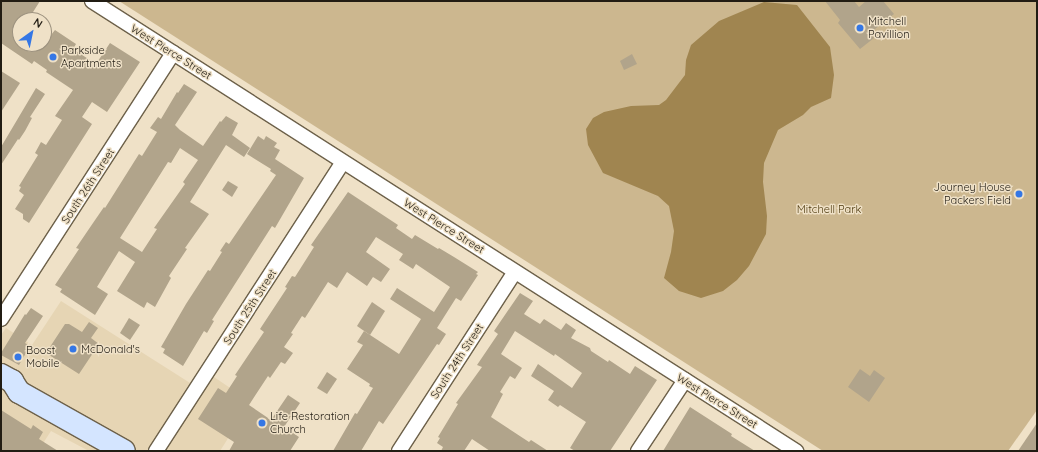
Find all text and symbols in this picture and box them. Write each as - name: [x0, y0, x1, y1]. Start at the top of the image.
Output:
- north arrow: [12, 12, 52, 52]
- text: N: [31, 15, 45, 31]
- place label: Mitchell Pavillion: [868, 15, 910, 41]
- street label: West Pierce Street: [128, 22, 214, 82]
- marker: Mitchell Pavillion: [855, 23, 865, 33]
- place label: Parkside Apartments: [61, 44, 121, 70]
- marker: Parkside Apartments: [48, 52, 58, 62]
- street label: South 26th Street: [59, 146, 117, 226]
- place label: Journey House Packers Field: [934, 181, 1011, 207]
- marker: Journey House Packers Field: [1014, 189, 1024, 199]
- street label: West Pierce Street: [401, 196, 487, 256]
- park label: Mitchell Park: [797, 202, 861, 216]
- street label: South 25th Street: [221, 267, 279, 347]
- street label: South 24th Street: [428, 321, 486, 401]
- place label: McDonald's: [81, 342, 140, 356]
- place label: Boost Mobile: [26, 344, 59, 370]
- marker: McDonald's: [68, 344, 78, 354]
- marker: Boost Mobile: [13, 352, 23, 362]
- street label: West Pierce Street: [674, 371, 760, 431]
- place label: Life Restoration Church: [270, 410, 350, 436]
- marker: Life Restoration Church: [257, 418, 267, 428]

